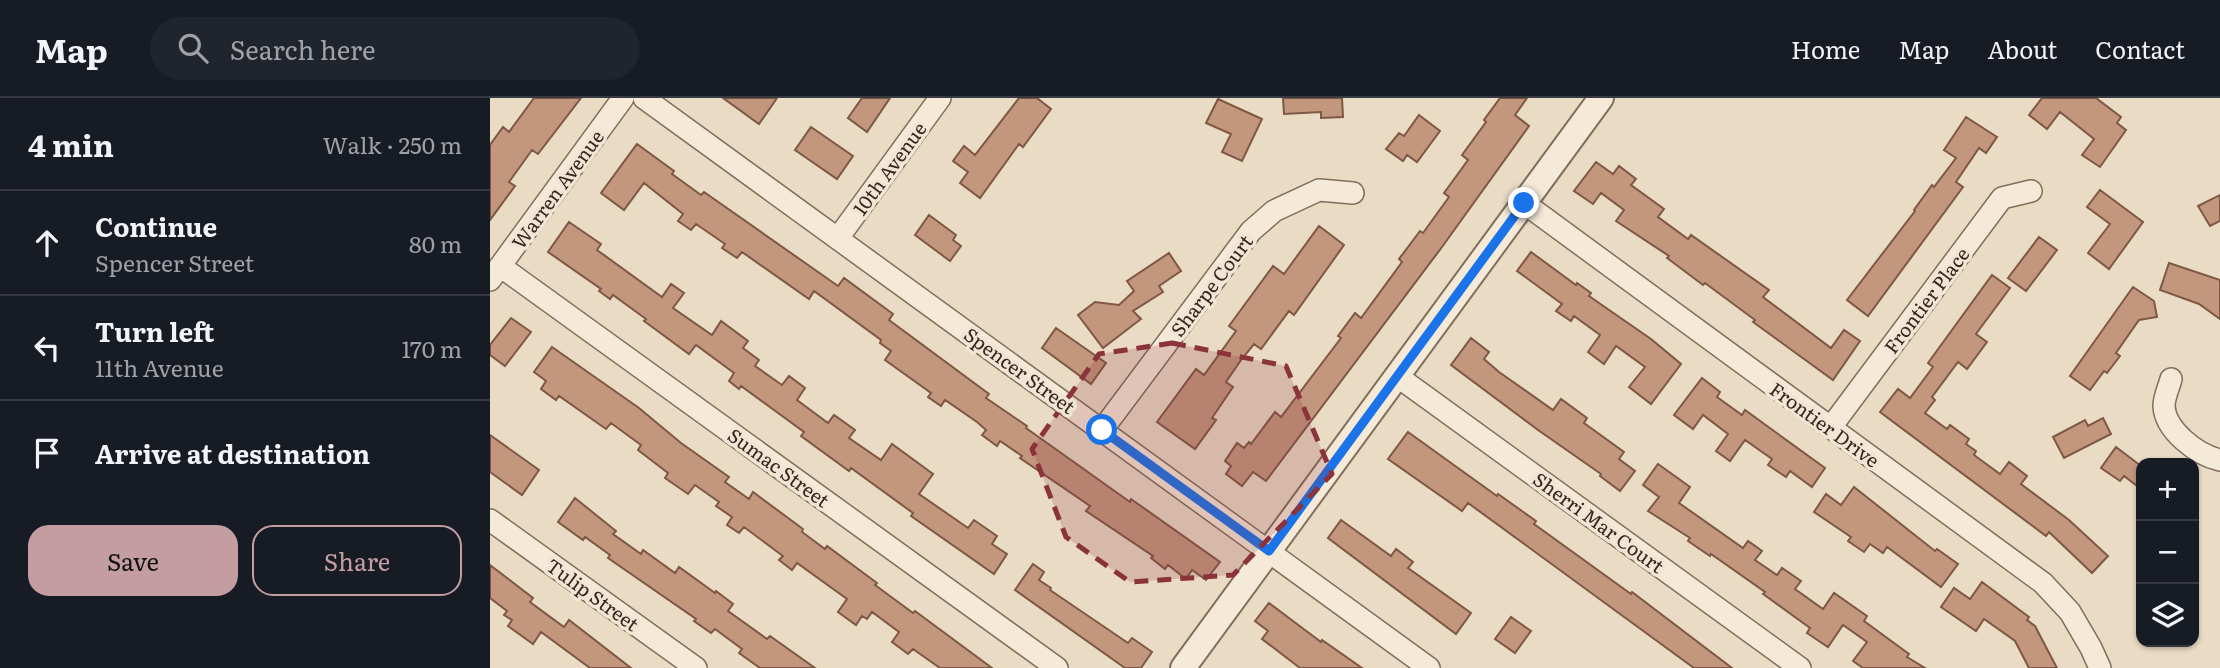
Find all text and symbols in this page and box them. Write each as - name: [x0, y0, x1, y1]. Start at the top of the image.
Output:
- search box: [150, 17, 640, 80]
- text: Map: [35, 24, 108, 73]
- icon: search: [174, 29, 212, 67]
- text: Search here: [230, 29, 376, 68]
- text: Home: [1791, 31, 1860, 66]
- text: Map: [1898, 31, 1949, 66]
- text: About: [1987, 31, 2057, 66]
- text: Contact: [2095, 31, 2185, 66]
- street label: 10th Avenue: [845, 115, 933, 221]
- text: 4 min: [28, 122, 114, 166]
- street label: Warren Avenue: [504, 124, 610, 254]
- text: Walk · 250 m: [323, 127, 462, 161]
- route end: [1508, 187, 1539, 218]
- text: Continue: [95, 206, 217, 245]
- icon: ahead: [28, 224, 66, 262]
- text: 80 m: [409, 226, 462, 260]
- street label: Sharpe Court: [1163, 228, 1259, 342]
- street label: Frontier Place: [1877, 241, 1975, 359]
- text: Spencer Street: [95, 245, 254, 279]
- text: Turn left: [95, 311, 214, 350]
- street label: Spencer Street: [959, 320, 1082, 420]
- icon: left: [28, 329, 66, 367]
- text: 170 m: [401, 331, 462, 365]
- text: 11th Avenue: [95, 350, 224, 384]
- street label: Frontier Drive: [1764, 375, 1886, 473]
- route start: [1086, 414, 1117, 445]
- street label: Sumac Street: [722, 421, 836, 514]
- text: Arrive at destination: [95, 433, 370, 472]
- icon: arrive: [28, 434, 66, 472]
- map controls: [2136, 458, 2199, 647]
- button: +: [2136, 458, 2199, 521]
- street label: Sherri Mar Court: [1528, 465, 1671, 579]
- button: −: [2136, 521, 2199, 584]
- button: Save: [28, 525, 238, 596]
- button: Share: [252, 525, 462, 596]
- street label: Tulip Street: [541, 551, 645, 637]
- button: layers: [2136, 584, 2199, 647]

